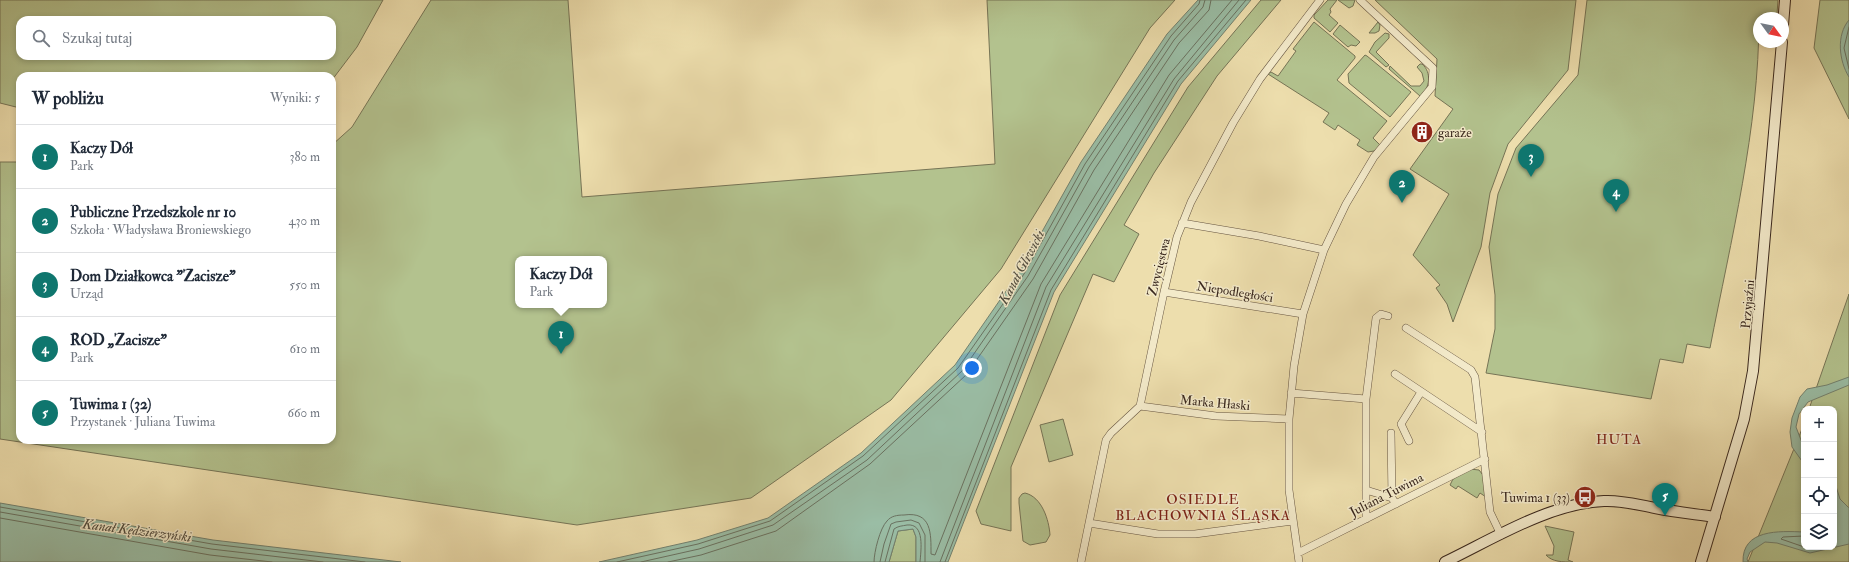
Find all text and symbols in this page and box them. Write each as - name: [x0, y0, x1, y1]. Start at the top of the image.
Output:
- north arrow: [1753, 12, 1789, 48]
- search box: [16, 16, 336, 60]
- icon: search: [30, 27, 52, 49]
- text: Szukaj tutaj: [62, 29, 132, 48]
- text: W pobliżu: [32, 88, 104, 109]
- text: Wyniki: 5: [270, 90, 320, 106]
- building icon: garaże: [1409, 119, 1435, 145]
- place label: garaże: [1438, 125, 1472, 141]
- text: Kaczy Dół: [70, 139, 133, 158]
- pin: 3: [1518, 144, 1544, 177]
- text: 1: [43, 149, 47, 165]
- text: 380 m: [289, 149, 320, 165]
- text: Park: [70, 158, 94, 174]
- pin: 2: [1389, 170, 1415, 203]
- pin: 4: [1603, 179, 1629, 212]
- text: Publiczne Przedszkole nr 10: [70, 203, 236, 222]
- text: 2: [42, 213, 48, 229]
- text: 430 m: [289, 213, 320, 229]
- text: Szkoła · Władysława Broniewskiego: [70, 222, 251, 238]
- water label: Kanał Gliwicki: [994, 227, 1048, 308]
- street label: Zwycięstwa: [1144, 236, 1175, 298]
- popup: [515, 256, 607, 308]
- text: Kaczy Dół: [530, 265, 592, 284]
- text: Dom Działkowca "Zacisze": [70, 267, 236, 286]
- text: 3: [43, 277, 48, 293]
- text: 550 m: [289, 277, 320, 293]
- street label: Niepodległości: [1195, 278, 1275, 307]
- street label: Przyjaźni: [1738, 278, 1759, 329]
- text: Park: [530, 284, 553, 300]
- text: Urząd: [70, 286, 103, 302]
- pin: 1: [548, 321, 574, 354]
- text: ROD „Zacisze”: [70, 331, 167, 350]
- text: 4: [41, 341, 49, 357]
- text: 610 m: [289, 341, 320, 357]
- text: Park: [70, 350, 94, 366]
- your location: [962, 358, 982, 378]
- street label: Marka Hłaski: [1179, 392, 1251, 414]
- text: Tuwima 1 (32): [70, 395, 152, 414]
- text: 5: [42, 405, 48, 421]
- text: 660 m: [287, 405, 320, 421]
- map controls: [1801, 406, 1837, 550]
- button: +: [1801, 406, 1837, 442]
- text: Przystanek · Juliana Tuwima: [70, 414, 215, 430]
- district label: HUTA: [1596, 431, 1642, 448]
- button: −: [1801, 442, 1837, 478]
- street label: Juliana Tuwima: [1346, 469, 1427, 521]
- button: locate: [1801, 478, 1837, 514]
- pin: 5: [1652, 483, 1678, 516]
- bus stop icon: Tuwima 1 (33): [1572, 484, 1598, 510]
- place label: Tuwima 1 (33): [1501, 490, 1570, 506]
- district label: OSIEDLE BLACHOWNIA ŚLĄSKA: [1115, 491, 1291, 524]
- button: layers: [1801, 514, 1837, 550]
- water label: Kanał Kędzierzyński: [81, 515, 193, 546]

